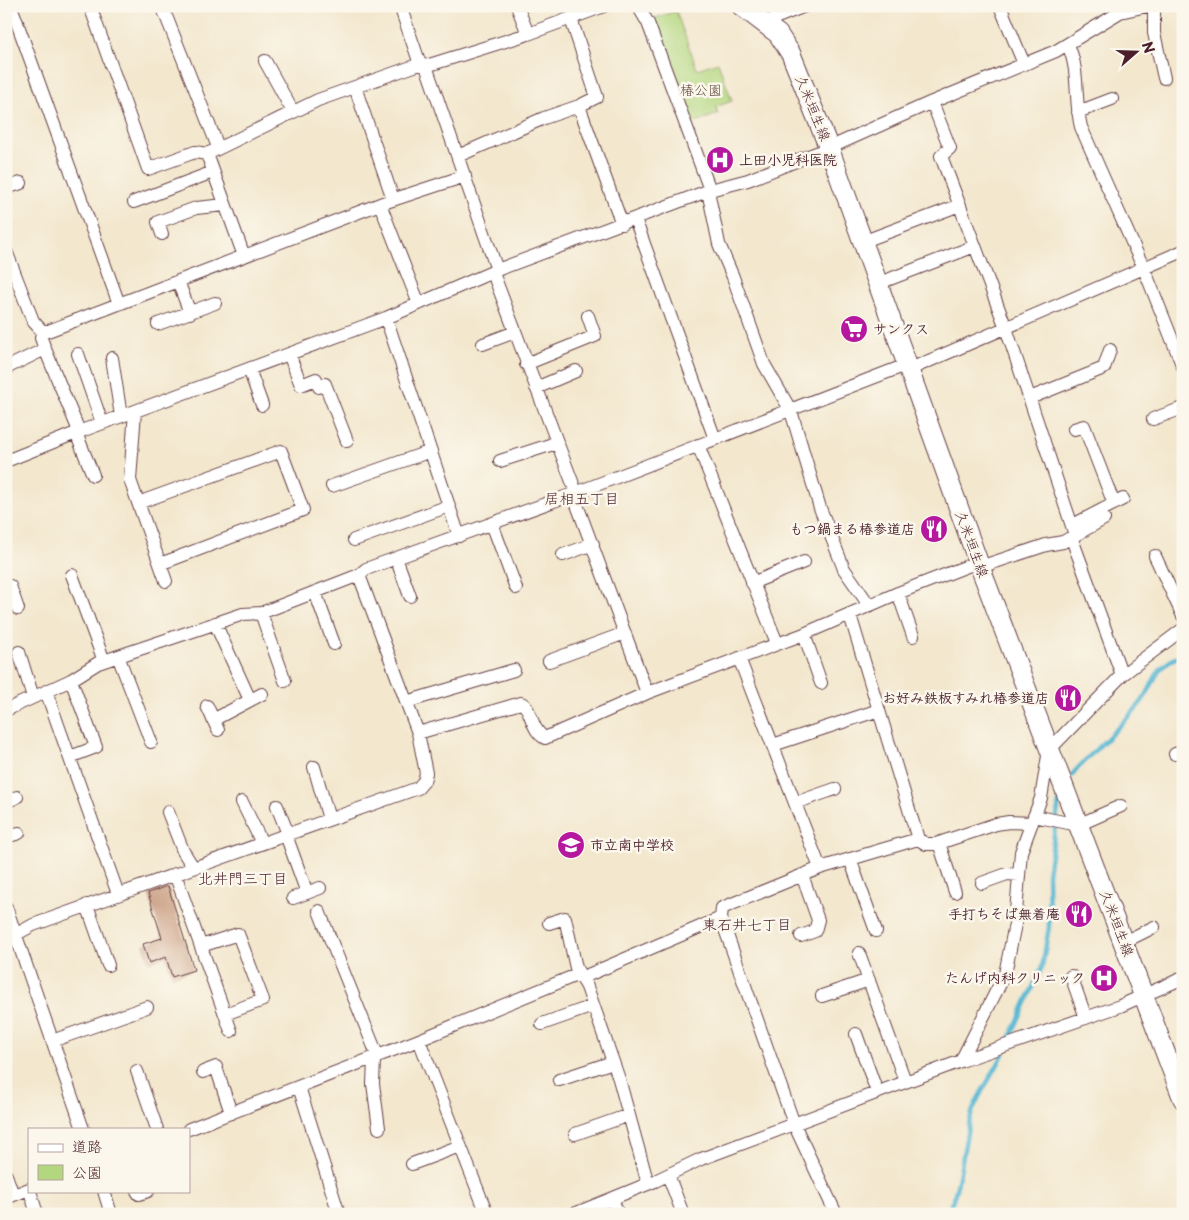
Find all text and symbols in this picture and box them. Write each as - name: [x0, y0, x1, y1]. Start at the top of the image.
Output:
- north arrow: [1112, 28, 1162, 78]
- text: N: [1137, 39, 1160, 56]
- street label: 久米垣生線: [791, 71, 836, 144]
- park label: 椿公園: [680, 79, 722, 100]
- hospital icon: 上田小児科医院: [705, 145, 735, 175]
- place label: 上田小児科医院: [739, 149, 837, 170]
- supermarket icon: サンクス: [839, 314, 869, 344]
- place label: サンクス: [873, 318, 929, 339]
- district label: 居相五丁目: [544, 486, 620, 509]
- street label: 久米垣生線: [951, 507, 994, 580]
- restaurant icon: もつ鍋まる椿参道店: [919, 514, 949, 544]
- place label: もつ鍋まる椿参道店: [789, 518, 915, 539]
- restaurant icon: お好み鉄板すみれ椿参道店: [1053, 683, 1083, 713]
- place label: お好み鉄板すみれ椿参道店: [882, 687, 1049, 708]
- school or university icon: 市立南中学校: [556, 830, 586, 860]
- place label: 市立南中学校: [590, 834, 674, 855]
- district label: 北井門三丁目: [198, 866, 288, 889]
- street label: 久米垣生線: [1095, 886, 1140, 959]
- restaurant icon: 手打ちそば無着庵: [1064, 899, 1094, 929]
- place label: 手打ちそば無着庵: [948, 903, 1060, 924]
- district label: 東石井七丁目: [702, 912, 792, 935]
- hospital icon: たんげ内科クリニック: [1089, 963, 1119, 993]
- place label: たんげ内科クリニック: [945, 967, 1085, 988]
- legend: [28, 1128, 190, 1192]
- text: 道路: [72, 1134, 102, 1157]
- text: 公園: [72, 1160, 102, 1183]

